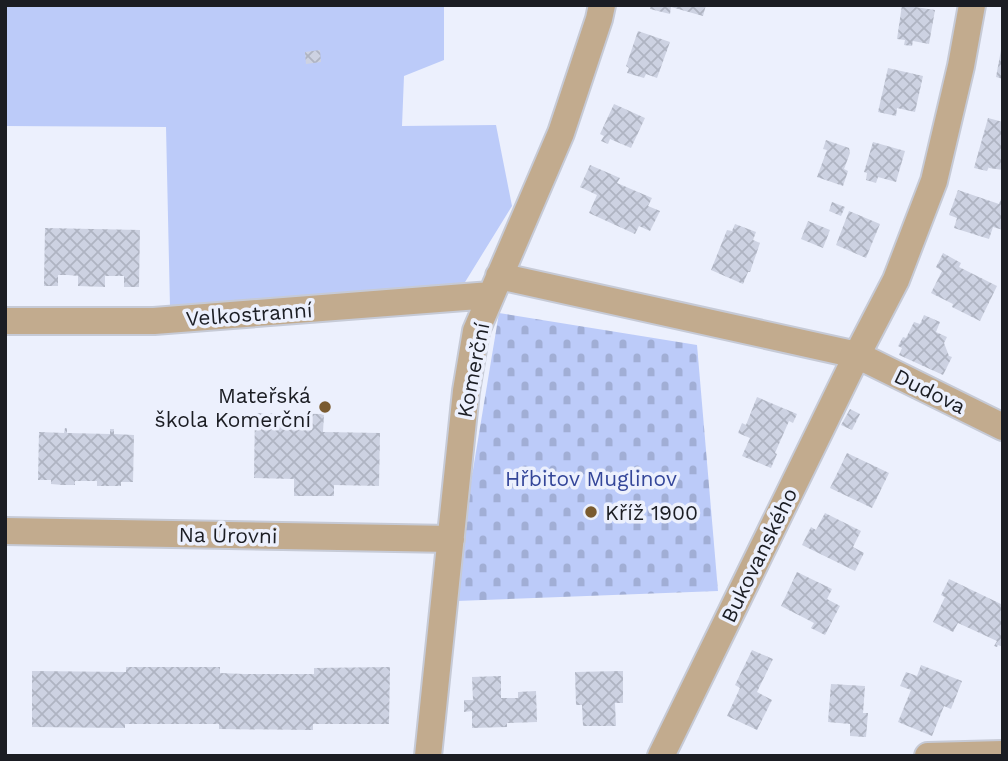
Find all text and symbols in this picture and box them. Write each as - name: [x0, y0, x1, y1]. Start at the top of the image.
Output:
- street label: Velkostranní: [185, 297, 314, 331]
- street label: Komerční: [452, 320, 495, 420]
- street label: Dudova: [890, 363, 970, 419]
- place label: Mateřská škola Komerční: [155, 383, 311, 432]
- marker: Mateřská škola Komerční: [317, 399, 333, 415]
- park label: Hřbitov Muglinov: [505, 466, 677, 491]
- street label: Bukovanského: [716, 484, 802, 626]
- place label: Kříž 1900: [605, 500, 698, 525]
- marker: Kříž 1900: [583, 504, 599, 520]
- street label: Na Úrovni: [178, 522, 278, 548]

